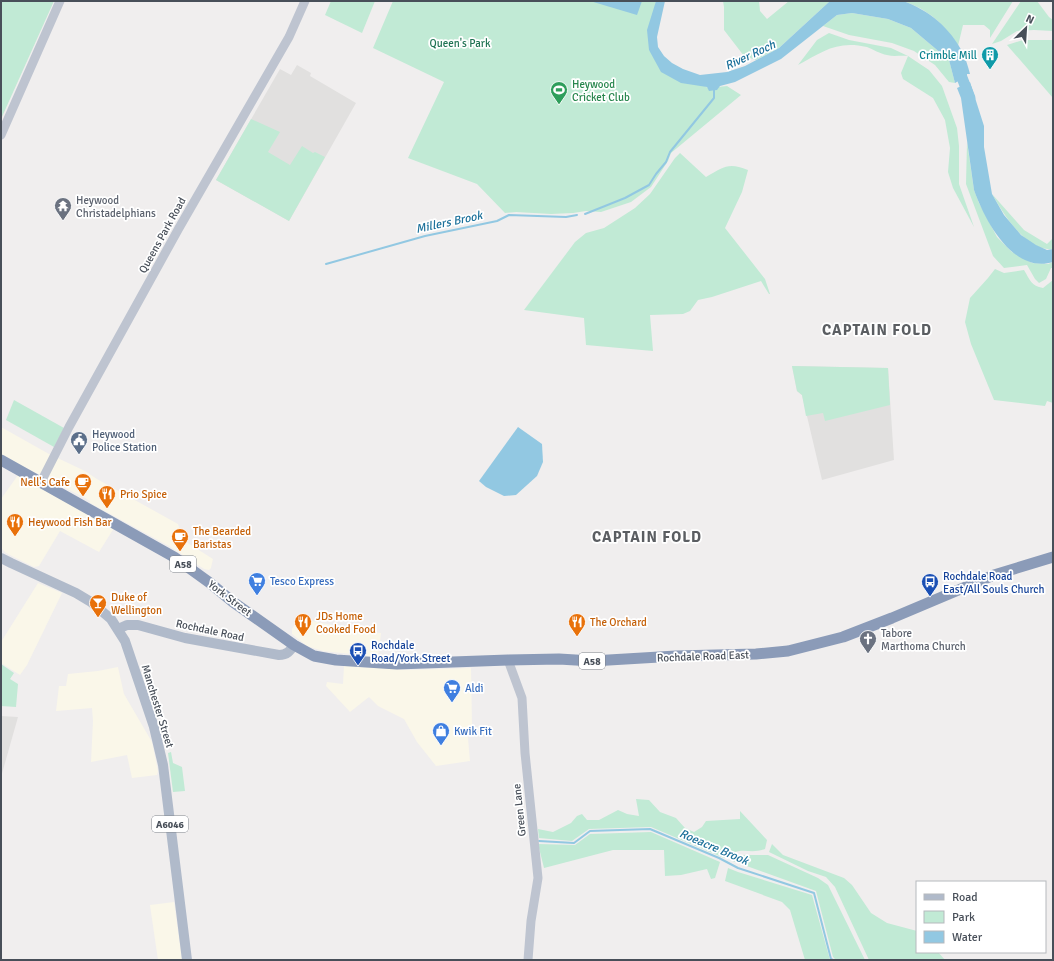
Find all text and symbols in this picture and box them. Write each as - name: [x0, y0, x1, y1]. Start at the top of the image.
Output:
- north arrow: [1006, 8, 1046, 48]
- text: N: [1024, 12, 1036, 27]
- park label: Queen's Park: [430, 37, 491, 50]
- water label: River Roch: [722, 37, 778, 74]
- building icon: Crimble Mill: [980, 45, 1000, 70]
- place label: Crimble Mill: [919, 49, 977, 62]
- place label: Heywood Cricket Club: [572, 78, 630, 104]
- sports icon: Heywood Cricket Club: [549, 80, 569, 105]
- place label: Heywood Christadelphians: [76, 194, 156, 220]
- street label: Queens Park Road: [136, 195, 189, 275]
- temple icon: Heywood Christadelphians: [53, 196, 73, 221]
- water label: Millers Brook: [414, 208, 485, 237]
- district label: CAPTAIN FOLD: [822, 321, 932, 339]
- place label: Heywood Police Station: [92, 428, 157, 454]
- public building icon: Heywood Police Station: [69, 430, 89, 455]
- cafe icon: Nell's Cafe: [73, 472, 93, 497]
- place label: Nell's Cafe: [20, 476, 70, 489]
- restaurant icon: Prio Spice: [97, 484, 117, 509]
- place label: Prio Spice: [120, 488, 167, 501]
- restaurant icon: Heywood Fish Bar: [5, 512, 25, 537]
- place label: Heywood Fish Bar: [28, 516, 112, 529]
- place label: The Bearded Baristas: [193, 525, 251, 551]
- cafe icon: The Bearded Baristas: [170, 527, 190, 552]
- district label: CAPTAIN FOLD: [592, 528, 702, 546]
- road number: A58: [170, 556, 196, 572]
- place label: Rochdale Road East/All Souls Church: [943, 570, 1045, 596]
- supermarket icon: Tesco Express: [247, 571, 267, 596]
- bus stop icon: Rochdale Road East/All Souls Church: [920, 572, 940, 597]
- place label: Tesco Express: [270, 575, 334, 588]
- street label: York Street: [205, 578, 254, 619]
- place label: Duke of Wellington: [111, 591, 162, 617]
- bar icon: Duke of Wellington: [88, 593, 108, 618]
- place label: JDs Home Cooked Food: [316, 610, 376, 636]
- restaurant icon: JDs Home Cooked Food: [293, 612, 313, 637]
- restaurant icon: The Orchard: [567, 612, 587, 637]
- place label: The Orchard: [590, 616, 647, 629]
- street label: Rochdale Road: [175, 617, 245, 644]
- place label: Tabore Marthoma Church: [881, 627, 966, 653]
- church icon: Tabore Marthoma Church: [858, 629, 878, 654]
- place label: Rochdale Road/York Street: [371, 639, 451, 665]
- bus stop icon: Rochdale Road/York Street: [348, 641, 368, 666]
- street label: Rochdale Road East: [657, 648, 749, 665]
- road number: A58: [579, 653, 605, 669]
- street label: Manchester Street: [139, 663, 176, 749]
- supermarket icon: Aldi: [442, 678, 462, 703]
- place label: Aldi: [465, 682, 484, 695]
- shop icon: Kwik Fit: [431, 721, 451, 746]
- place label: Kwik Fit: [454, 725, 492, 738]
- street label: Green Lane: [510, 783, 529, 837]
- road number: A6046: [152, 816, 188, 832]
- water label: Roeacre Brook: [677, 826, 752, 869]
- legend: [916, 881, 1046, 953]
- text: Road: [952, 890, 978, 905]
- text: Park: [952, 910, 975, 925]
- text: Water: [952, 930, 983, 945]

